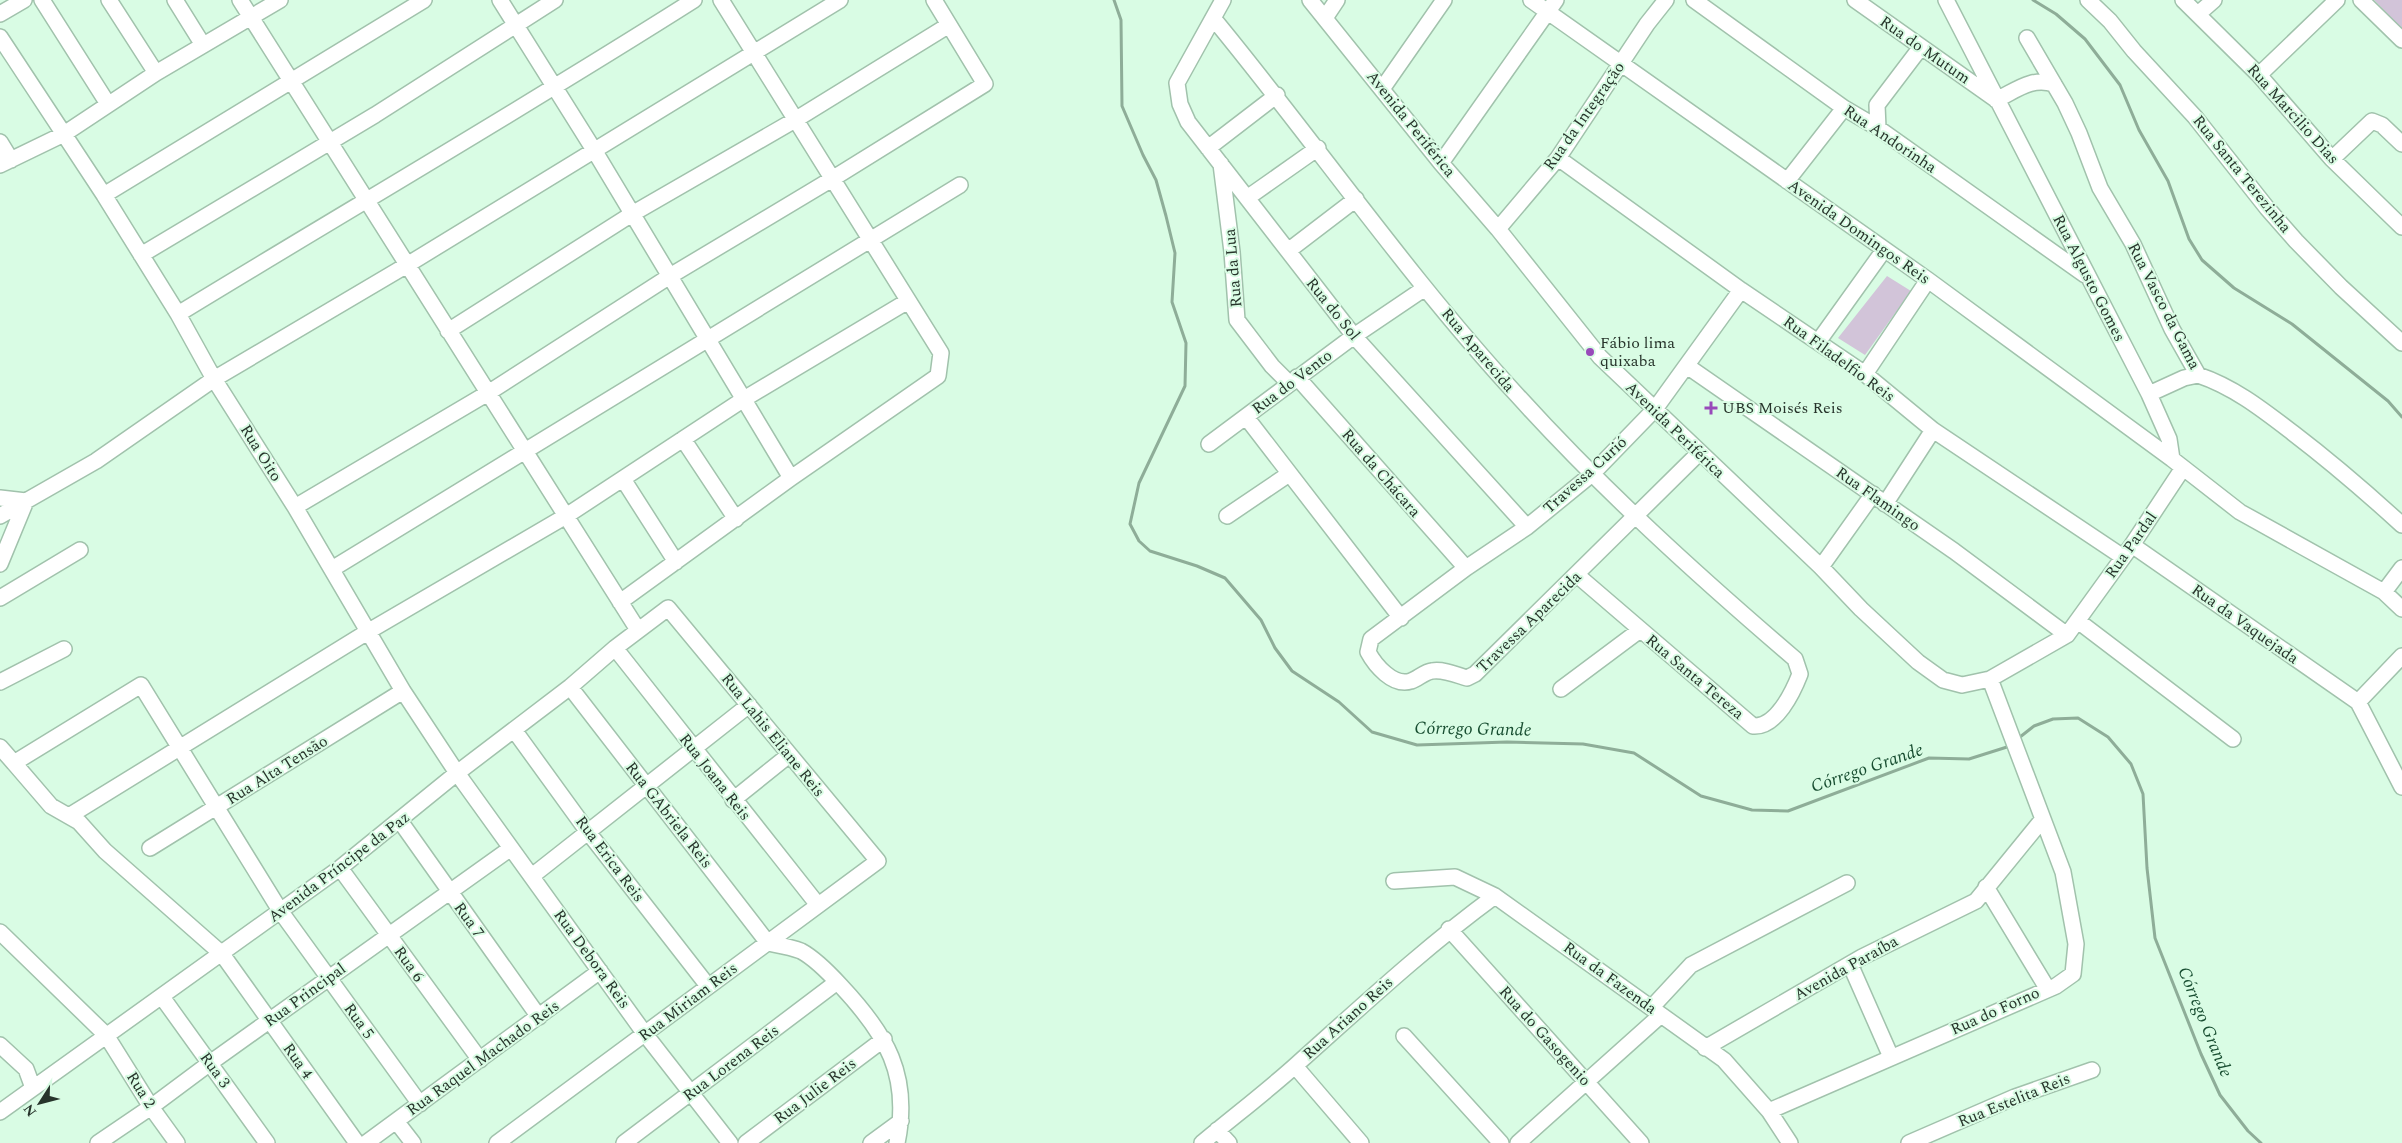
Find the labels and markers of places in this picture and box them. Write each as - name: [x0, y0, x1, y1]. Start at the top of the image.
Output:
- place label: Fábio lima quixaba: [1600, 331, 1675, 373]
- marker: Fábio lima quixaba: [1584, 346, 1596, 358]
- place label: UBS Moisés Reis: [1722, 396, 1843, 420]
- marker: UBS Moisés Reis: [1704, 401, 1718, 415]

